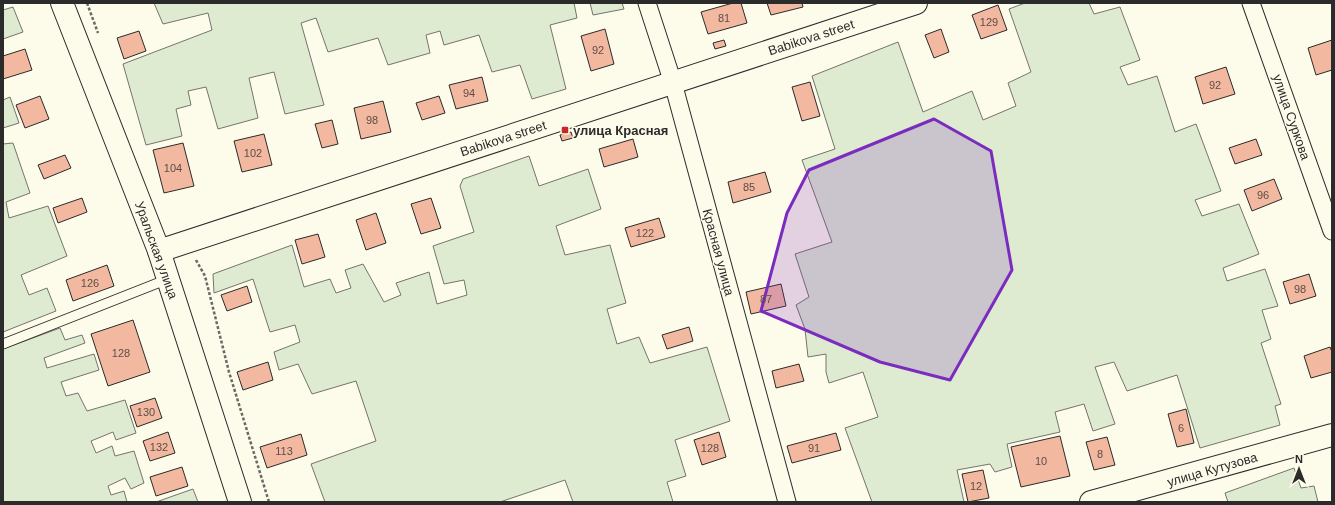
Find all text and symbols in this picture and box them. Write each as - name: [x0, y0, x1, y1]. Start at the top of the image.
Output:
- house number: 81: [718, 12, 730, 24]
- street label: Babikova street: [766, 16, 856, 58]
- house number: 129: [980, 16, 998, 28]
- house number: 92: [592, 44, 604, 56]
- street label: улица Суркова: [1270, 72, 1313, 163]
- house number: 92: [1209, 79, 1221, 91]
- house number: 94: [463, 87, 475, 99]
- house number: 98: [366, 114, 378, 126]
- street label: Babikova street: [458, 117, 548, 159]
- place label: улица Красная: [573, 123, 668, 138]
- marker: улица Красная: [560, 125, 570, 135]
- house number: 102: [244, 147, 262, 159]
- house number: 104: [164, 162, 182, 174]
- house number: 85: [743, 181, 755, 193]
- house number: 96: [1257, 189, 1269, 201]
- street label: Уральская улица: [132, 199, 181, 302]
- street label: Красная улица: [700, 207, 738, 298]
- house number: 122: [636, 227, 654, 239]
- house number: 126: [81, 277, 99, 289]
- house number: 98: [1294, 283, 1306, 295]
- house number: 87: [760, 293, 772, 305]
- house number: 128: [112, 347, 130, 359]
- house number: 130: [137, 406, 155, 418]
- house number: 6: [1178, 422, 1184, 434]
- house number: 132: [150, 441, 168, 453]
- house number: 128: [701, 442, 719, 454]
- house number: 91: [808, 442, 820, 454]
- house number: 113: [275, 445, 293, 457]
- house number: 8: [1097, 448, 1103, 460]
- street label: улица Кутузова: [1165, 449, 1260, 490]
- north arrow: [1279, 449, 1319, 489]
- text: N: [1295, 453, 1303, 465]
- house number: 10: [1035, 455, 1047, 467]
- house number: 12: [970, 480, 982, 492]

